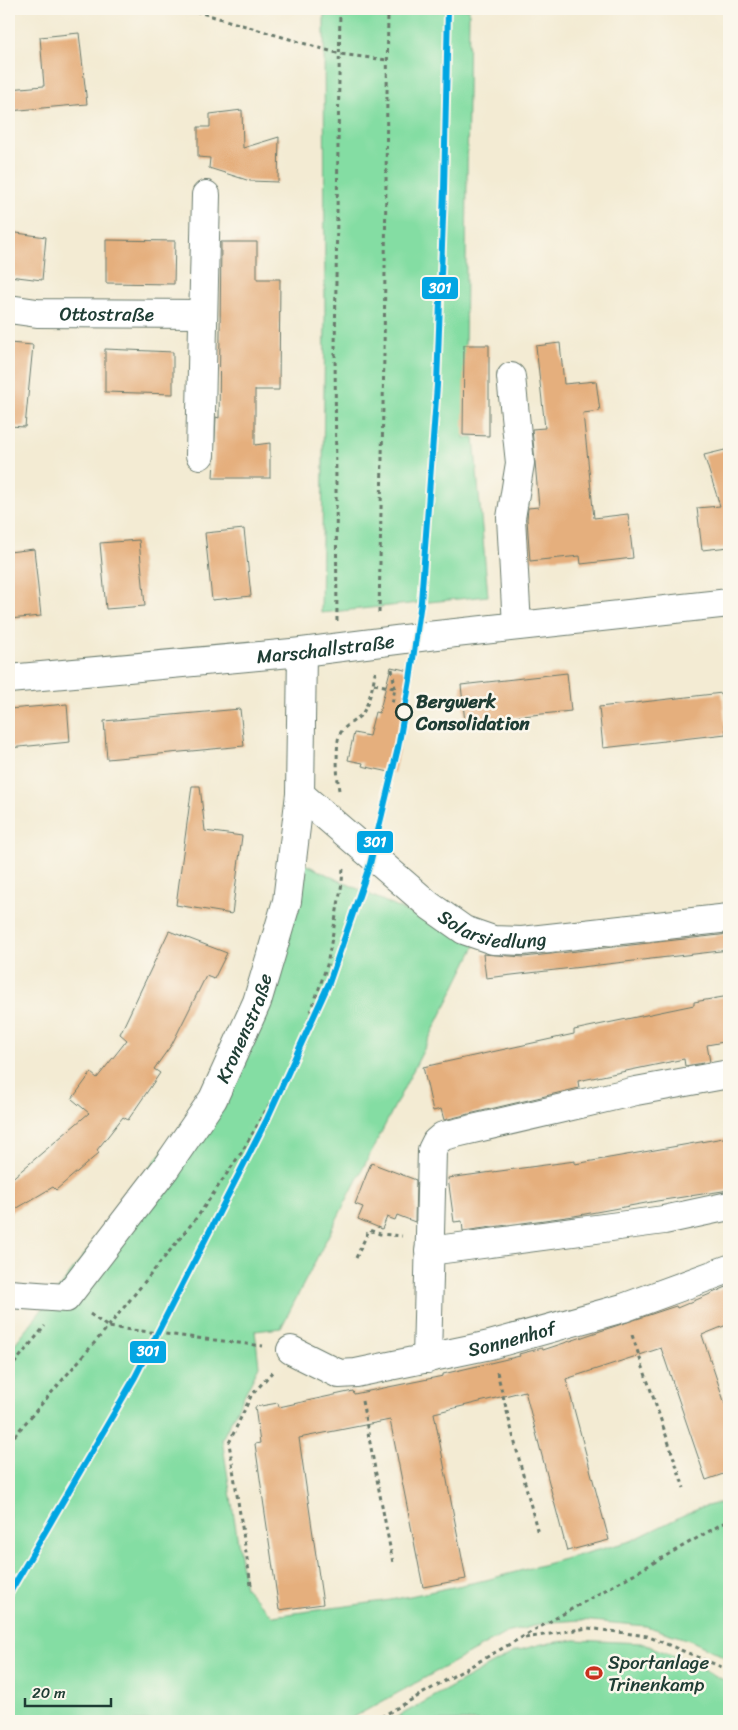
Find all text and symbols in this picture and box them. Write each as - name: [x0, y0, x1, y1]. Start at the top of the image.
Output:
- line badge: 301: [421, 276, 459, 300]
- text: 301: [428, 276, 451, 301]
- street label: Ottostraße: [59, 297, 154, 331]
- street label: Marschallstraße: [255, 624, 397, 673]
- place label: Bergwerk Consolidation: [415, 685, 530, 740]
- marker: Bergwerk Consolidation: [395, 703, 413, 721]
- line badge: 301: [356, 830, 394, 854]
- text: 301: [363, 830, 386, 855]
- street label: Solarsiedlung: [431, 900, 549, 958]
- street label: Kronenstraße: [206, 969, 282, 1089]
- street label: Sonnenhof: [465, 1311, 562, 1366]
- text: 301: [136, 1339, 159, 1364]
- line badge: 301: [129, 1340, 167, 1364]
- place label: Sportanlage Trinenkamp: [608, 1646, 709, 1701]
- sports icon: Sportanlage Trinenkamp: [584, 1663, 604, 1683]
- scale bar: [25, 1675, 111, 1707]
- text: 20 m: [32, 1680, 66, 1706]

